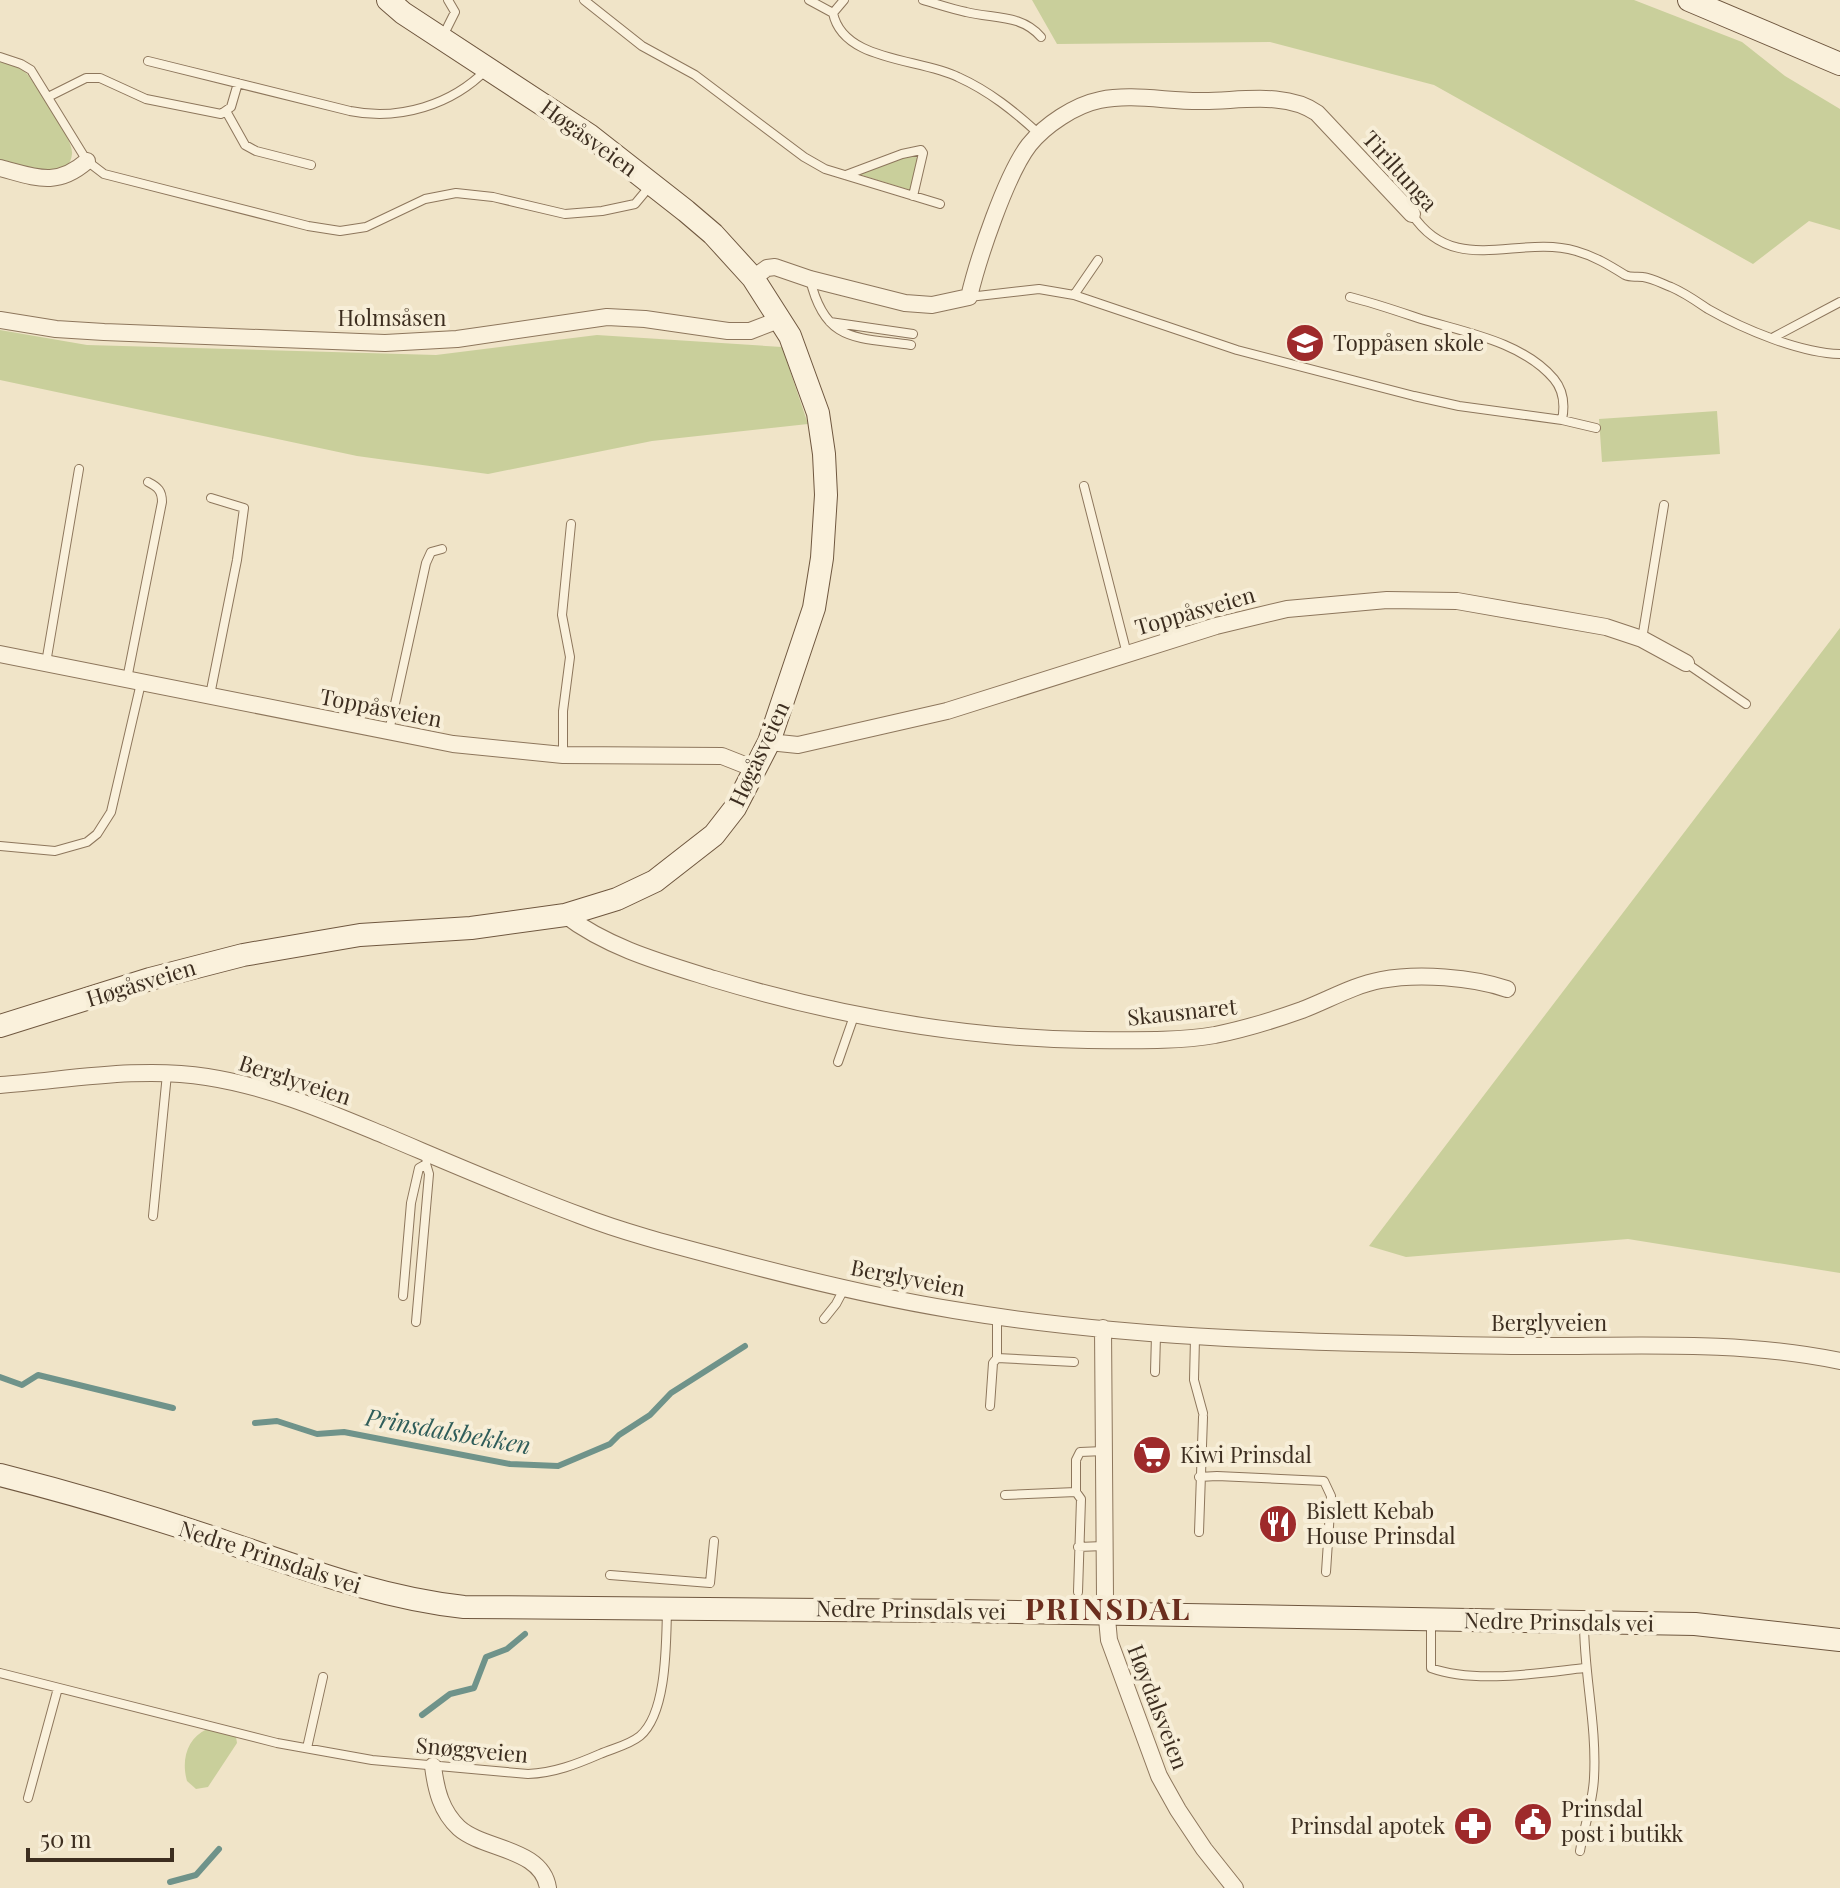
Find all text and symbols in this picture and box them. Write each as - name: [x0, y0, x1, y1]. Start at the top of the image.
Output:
- street label: Høgåsveien: [535, 92, 644, 183]
- street label: Tiriltunga: [1357, 124, 1445, 217]
- street label: Holmsåsen: [338, 302, 446, 332]
- school or university icon: Toppåsen skole: [1284, 322, 1326, 364]
- place label: Toppåsen skole: [1333, 327, 1484, 357]
- street label: Toppåsveien: [1131, 579, 1258, 641]
- street label: Toppåsveien: [318, 681, 445, 734]
- street label: Høgåsveien: [721, 696, 796, 811]
- street label: Høgåsveien: [82, 951, 199, 1013]
- street label: Skausnaret: [1126, 990, 1239, 1032]
- street label: Berglyveien: [235, 1047, 355, 1111]
- street label: Berglyveien: [848, 1251, 968, 1303]
- street label: Berglyveien: [1491, 1307, 1607, 1337]
- water label: Prinsdalsbekken: [362, 1400, 534, 1460]
- supermarket icon: Kiwi Prinsdal: [1131, 1434, 1173, 1476]
- place label: Kiwi Prinsdal: [1180, 1439, 1312, 1469]
- place label: Bislett Kebab House Prinsdal: [1306, 1495, 1456, 1550]
- restaurant icon: Bislett Kebab House Prinsdal: [1257, 1503, 1299, 1545]
- street label: Nedre Prinsdals vei: [175, 1512, 365, 1600]
- district label: PRINSDAL: [1025, 1588, 1191, 1628]
- street label: Nedre Prinsdals vei: [816, 1592, 1006, 1626]
- street label: Nedre Prinsdals vei: [1464, 1604, 1654, 1638]
- street label: Høydalsveien: [1121, 1640, 1196, 1773]
- street label: Snøggveien: [415, 1729, 529, 1769]
- place label: Prinsdal post i butikk: [1561, 1793, 1683, 1848]
- public building icon: Prinsdal post i butikk: [1512, 1801, 1554, 1843]
- pharmacy icon: Prinsdal apotek: [1452, 1805, 1494, 1847]
- place label: Prinsdal apotek: [1291, 1810, 1445, 1840]
- scale bar: [28, 1812, 172, 1862]
- text: 50 m: [40, 1822, 92, 1854]

